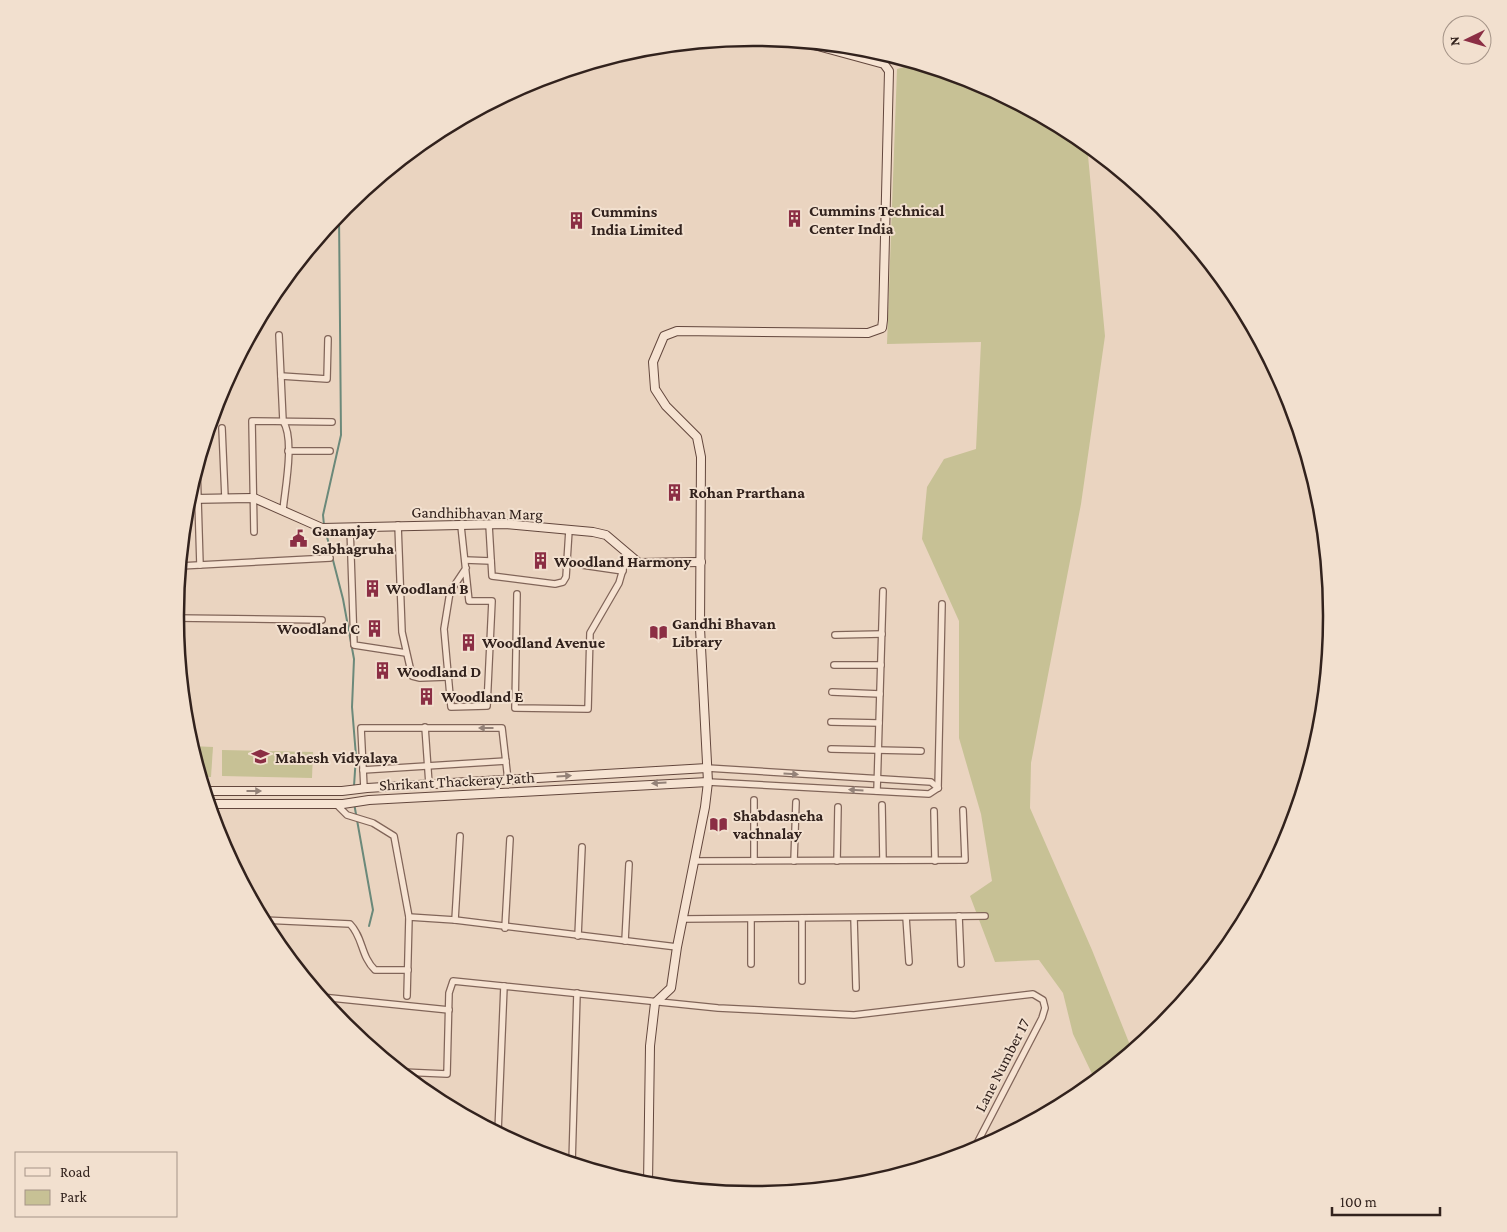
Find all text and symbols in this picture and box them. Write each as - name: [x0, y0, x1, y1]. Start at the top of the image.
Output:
- north arrow: [1442, 15, 1492, 65]
- text: N: [1446, 35, 1462, 47]
- place label: Cummins Technical Center India: [809, 202, 945, 237]
- place label: Cummins India Limited: [591, 203, 683, 238]
- building icon: Cummins Technical Center India: [785, 209, 805, 229]
- building icon: Cummins India Limited: [567, 210, 587, 230]
- building icon: Rohan Prarthana: [665, 482, 685, 502]
- place label: Rohan Prarthana: [689, 484, 805, 501]
- street label: Gandhibhavan Marg: [411, 503, 543, 524]
- place label: Gananjay Sabhagruha: [312, 522, 394, 557]
- public building icon: Gananjay Sabhagruha: [288, 529, 308, 549]
- building icon: Woodland Harmony: [530, 551, 550, 571]
- place label: Woodland Harmony: [553, 553, 691, 570]
- building icon: Woodland B: [362, 578, 382, 598]
- place label: Woodland B: [385, 580, 469, 597]
- place label: Gandhi Bhavan Library: [672, 615, 776, 650]
- building icon: Woodland C: [364, 618, 384, 638]
- place label: Woodland C: [276, 620, 360, 637]
- library icon: Gandhi Bhavan Library: [648, 622, 668, 642]
- building icon: Woodland Avenue: [458, 632, 478, 652]
- place label: Woodland Avenue: [481, 634, 606, 651]
- building icon: Woodland D: [373, 661, 393, 681]
- place label: Woodland D: [396, 663, 481, 680]
- building icon: Woodland E: [417, 686, 437, 706]
- place label: Woodland E: [440, 688, 523, 705]
- one-way arrow: [478, 724, 494, 732]
- school or university icon: Mahesh Vidyalaya: [251, 747, 271, 767]
- place label: Mahesh Vidyalaya: [275, 749, 398, 766]
- street label: Shrikant Thackeray Path: [379, 768, 536, 795]
- one-way arrow: [783, 770, 799, 778]
- one-way arrow: [557, 772, 573, 780]
- one-way arrow: [651, 780, 667, 788]
- one-way arrow: [848, 785, 864, 793]
- one-way arrow: [246, 787, 262, 795]
- place label: Shabdasneha vachnalay: [732, 807, 824, 842]
- library icon: Shabdasneha vachnalay: [709, 814, 729, 834]
- street label: Lane Number 17: [971, 1015, 1033, 1115]
- legend: [15, 1152, 178, 1217]
- text: Road: [60, 1164, 91, 1180]
- scale bar: [1332, 1184, 1440, 1216]
- text: Park: [60, 1189, 87, 1205]
- text: 100 m: [1340, 1194, 1377, 1210]

